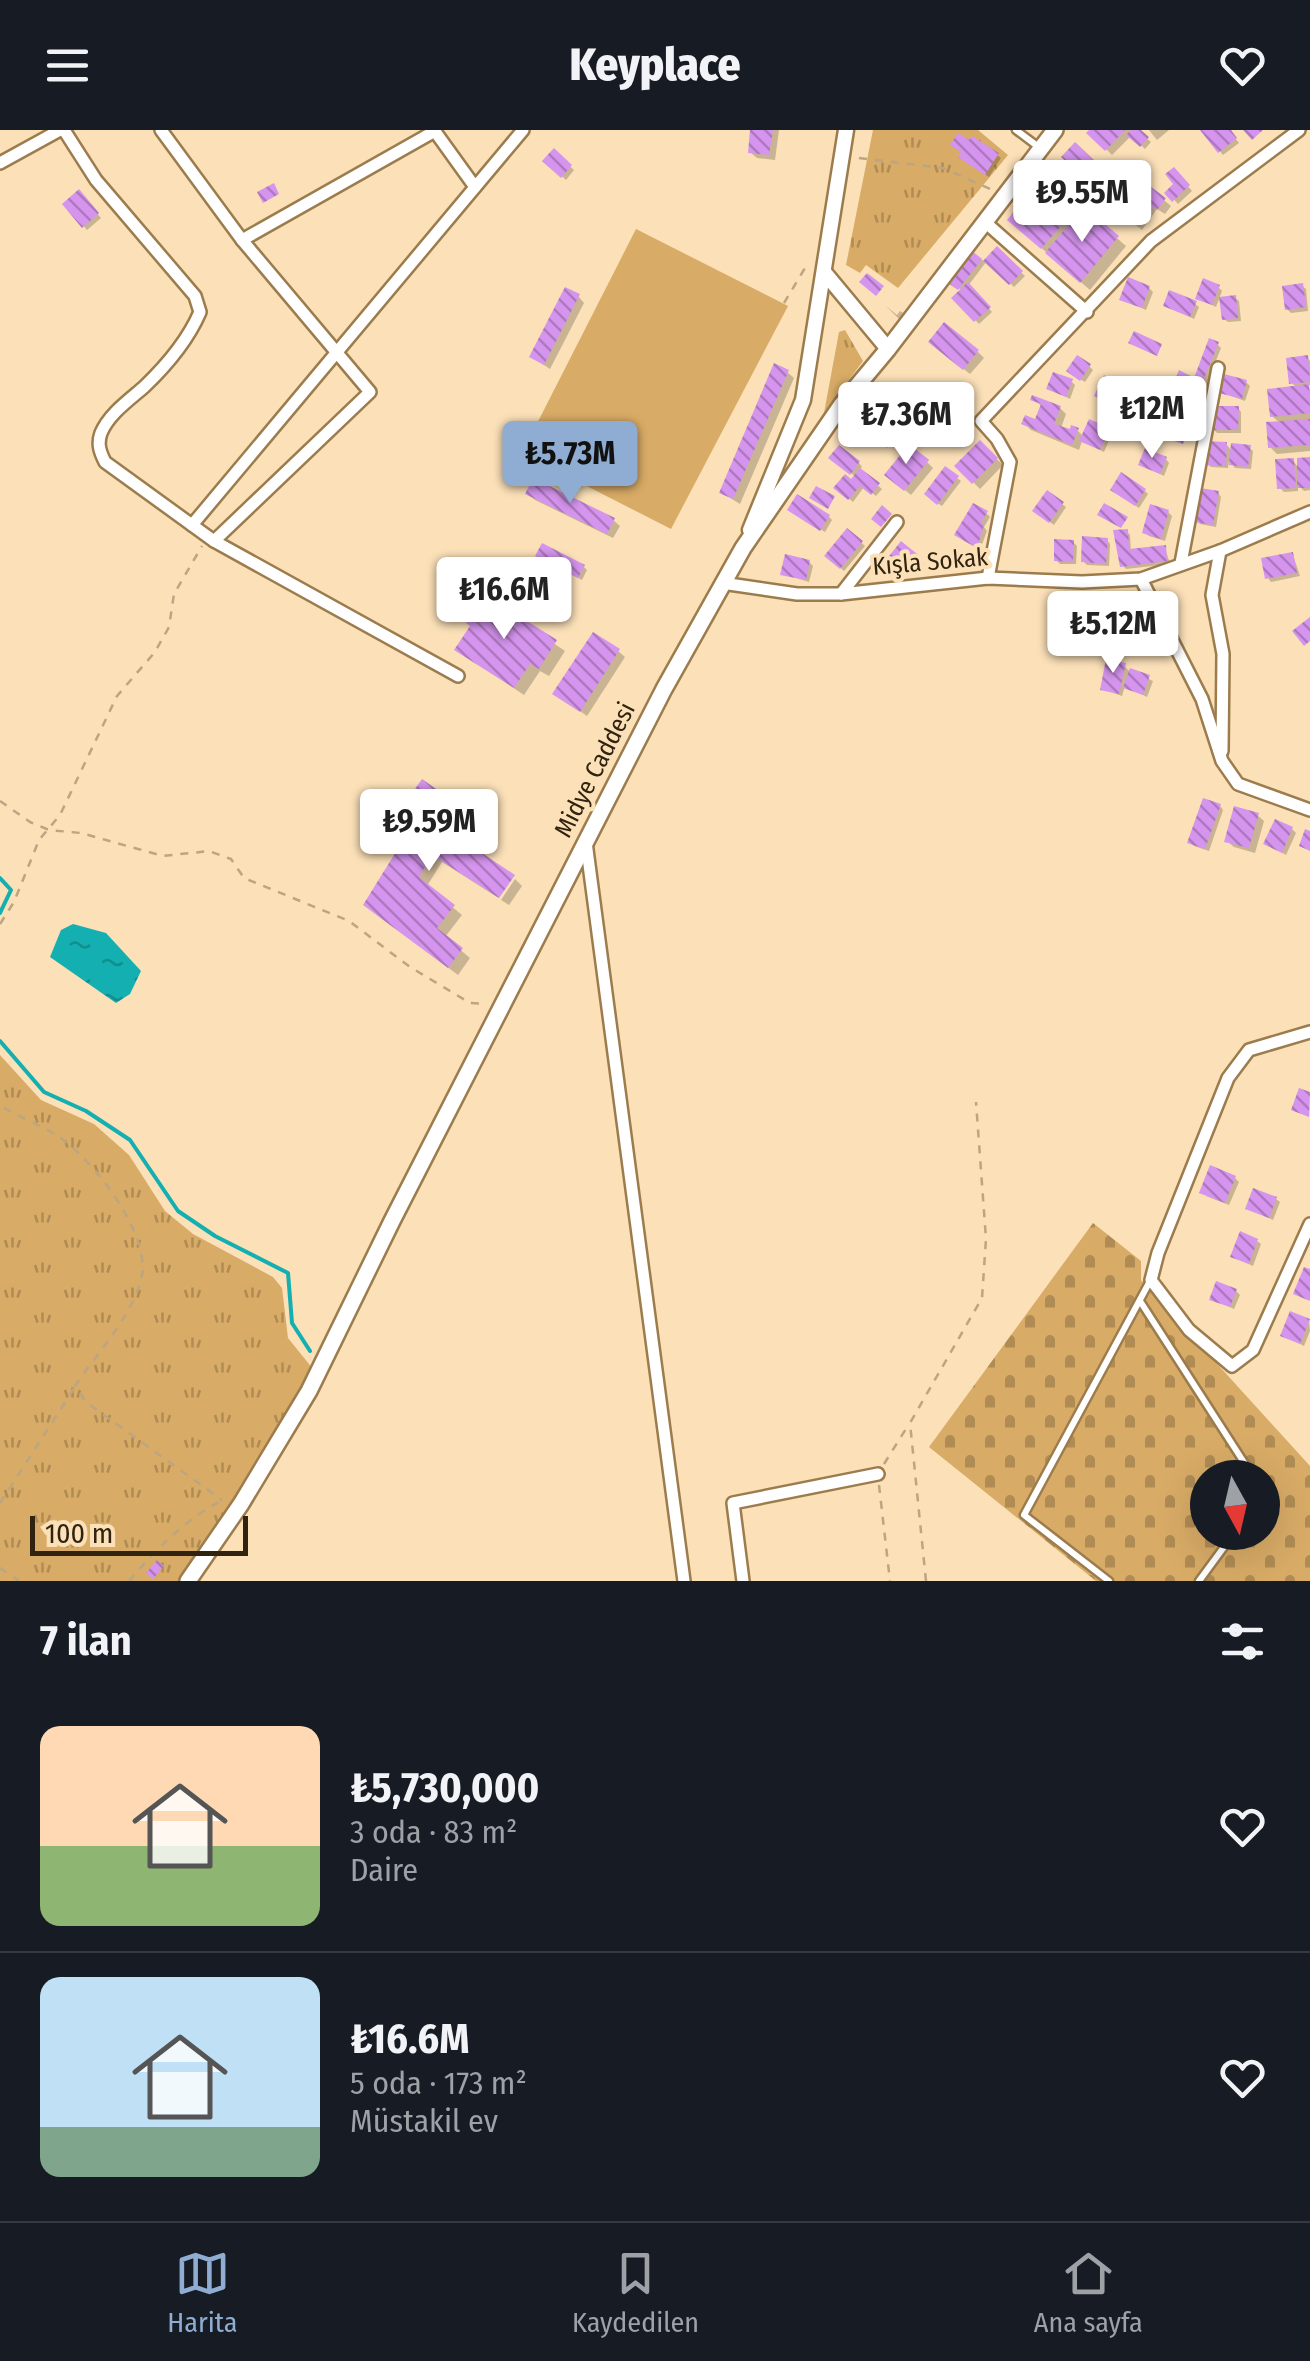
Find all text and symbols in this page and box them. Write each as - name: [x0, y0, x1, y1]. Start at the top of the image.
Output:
- icon: menu: [40, 38, 95, 93]
- text: Keyplace: [569, 38, 741, 92]
- icon: heart: [1215, 38, 1270, 93]
- pin: ₺9.55M: [1001, 160, 1163, 245]
- text: ₺9.55M: [1035, 173, 1129, 211]
- pin: ₺12M: [1093, 376, 1211, 461]
- pin: ₺7.36M: [825, 382, 987, 467]
- text: ₺12M: [1119, 389, 1185, 427]
- text: ₺7.36M: [860, 395, 952, 433]
- pin: ₺5.73M: [489, 421, 651, 506]
- text: ₺5.73M: [525, 434, 615, 472]
- street label: Kışla Sokak: [871, 542, 989, 582]
- pin: ₺16.6M: [423, 557, 585, 642]
- text: ₺16.6M: [459, 570, 549, 608]
- pin: ₺5.12M: [1032, 591, 1194, 676]
- text: ₺5.12M: [1069, 604, 1157, 642]
- street label: Midye Caddesi: [548, 697, 642, 843]
- pin: ₺9.59M: [348, 789, 510, 874]
- text: ₺9.59M: [382, 802, 476, 840]
- north arrow: [1190, 1460, 1280, 1550]
- map controls: [1190, 1460, 1280, 1550]
- scale bar: [30, 1511, 248, 1556]
- text: 100 m: [45, 1517, 113, 1550]
- icon: filters: [1215, 1614, 1270, 1669]
- text: 7 ilan: [40, 1616, 132, 1666]
- text: ₺5,730,000: [350, 1763, 540, 1813]
- icon: home: [120, 1766, 240, 1886]
- icon: heart: [1215, 1799, 1270, 1854]
- text: 3 oda · 83 m²: [350, 1813, 517, 1851]
- text: Daire: [350, 1851, 418, 1889]
- text: ₺16.6M: [350, 2014, 469, 2064]
- icon: home: [120, 2017, 240, 2137]
- icon: heart: [1215, 2050, 1270, 2105]
- text: 5 oda · 173 m²: [350, 2064, 527, 2102]
- text: Müstakil ev: [350, 2102, 498, 2140]
- tab: Harita: [167, 2246, 237, 2339]
- tab: Kaydedilen: [572, 2246, 699, 2339]
- tab: Ana sayfa: [1034, 2246, 1143, 2339]

